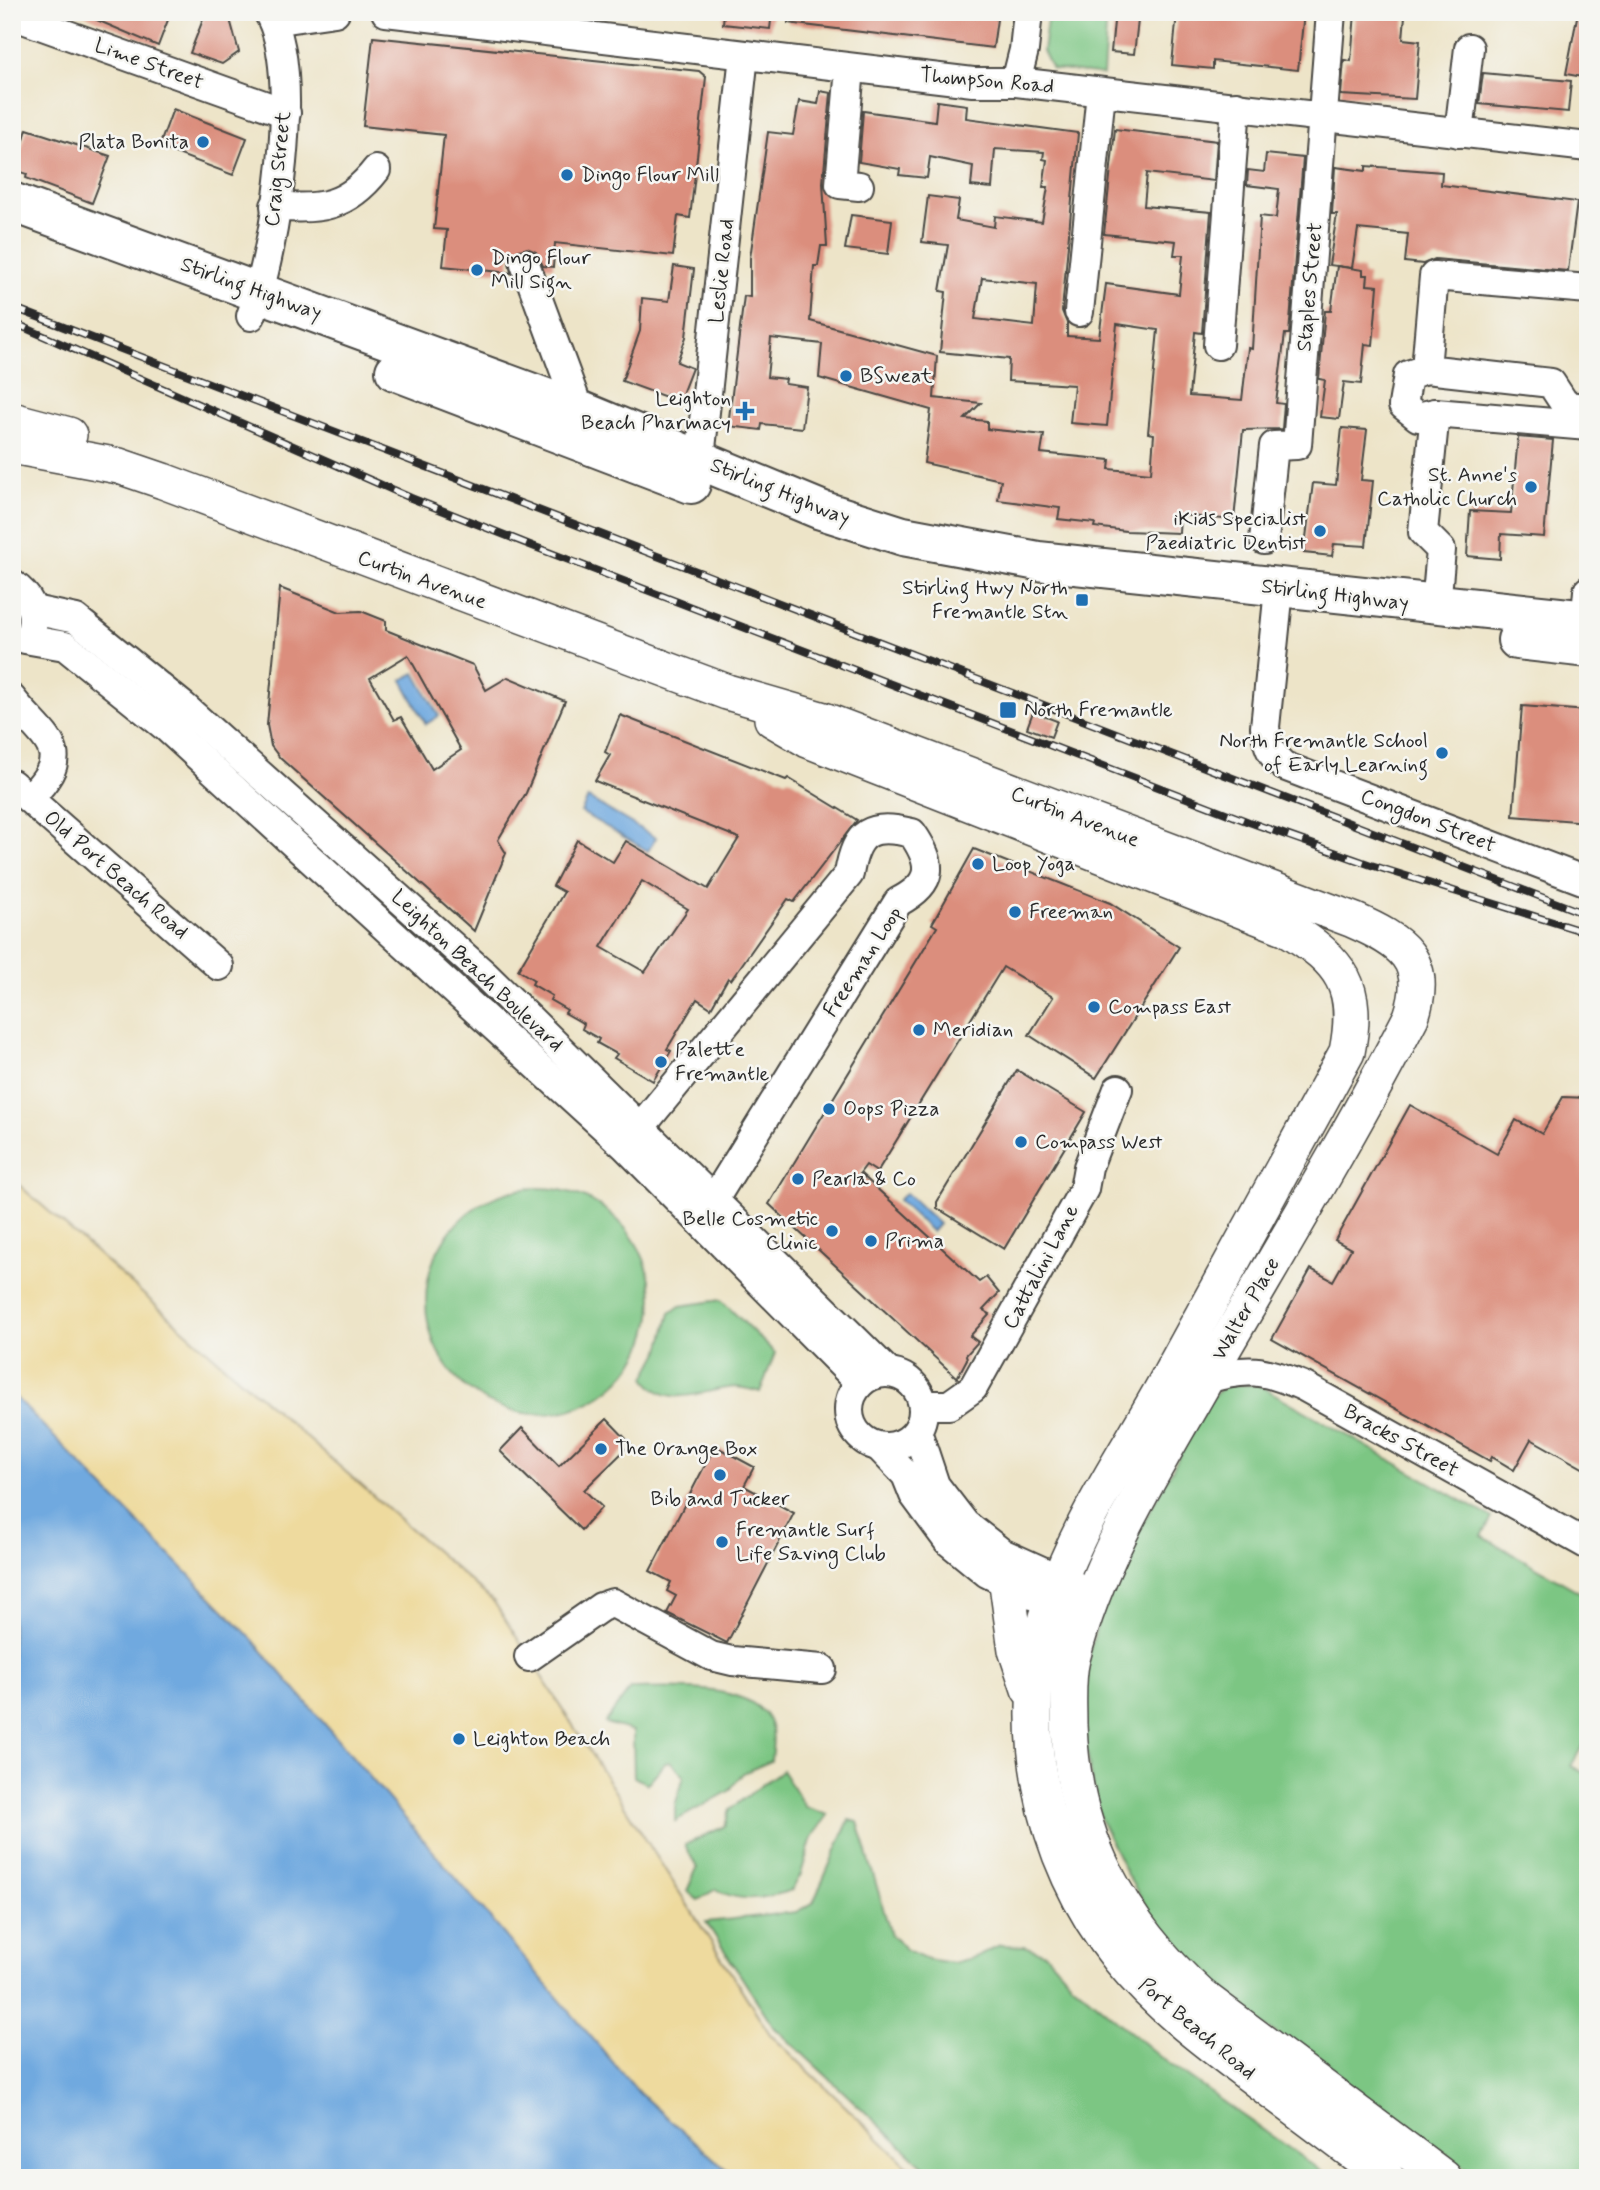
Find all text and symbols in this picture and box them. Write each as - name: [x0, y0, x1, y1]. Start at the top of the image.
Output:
- street label: Lime Street: [91, 31, 207, 97]
- street label: Thompson Road: [919, 61, 1055, 101]
- street label: Craig Street: [258, 109, 299, 228]
- place label: Plata Bonita: [78, 128, 189, 156]
- marker: Plata Bonita: [195, 134, 211, 150]
- place label: Dingo Flour Mill: [581, 161, 719, 190]
- marker: Dingo Flour Mill: [559, 167, 575, 183]
- street label: Leslie Road: [703, 217, 741, 325]
- street label: Staples Street: [1290, 221, 1330, 353]
- place label: Dingo Flour Mill Sign: [491, 244, 591, 298]
- street label: Stirling Highway: [176, 251, 325, 329]
- marker: Dingo Flour Mill Sign: [469, 262, 485, 278]
- place label: BSweat: [860, 362, 933, 390]
- marker: BSweat: [838, 368, 854, 384]
- place label: Leighton Beach Pharmacy: [581, 385, 731, 437]
- marker: Leighton Beach Pharmacy: [737, 403, 753, 419]
- street label: Stirling Highway: [705, 451, 854, 535]
- place label: St. Anne's Catholic Church: [1377, 461, 1517, 513]
- marker: St. Anne's Catholic Church: [1523, 479, 1539, 495]
- place label: iKids Specialist Paediatric Dentist: [1145, 505, 1306, 557]
- marker: iKids Specialist Paediatric Dentist: [1312, 523, 1328, 539]
- street label: Curtin Avenue: [353, 544, 491, 616]
- street label: Stirling Highway: [1260, 572, 1410, 620]
- place label: Stirling Hwy North Fremantle Stn: [902, 574, 1069, 626]
- marker: Stirling Hwy North Fremantle Stn: [1074, 592, 1090, 608]
- place label: North Fremantle: [1024, 696, 1173, 724]
- marker: North Fremantle: [998, 700, 1018, 720]
- place label: North Fremantle School of Early Learning: [1219, 727, 1428, 781]
- marker: North Fremantle School of Early Learning: [1434, 745, 1450, 761]
- street label: Curtin Avenue: [1007, 780, 1143, 854]
- street label: Congdon Street: [1356, 782, 1500, 861]
- street label: Old Port Beach Road: [38, 804, 194, 946]
- place label: Loop Yoga: [992, 850, 1075, 878]
- marker: Loop Yoga: [970, 856, 986, 872]
- street label: Leighton Beach Boulevard: [385, 884, 569, 1058]
- place label: Freeman: [1029, 898, 1113, 926]
- street label: Freeman Loop: [817, 901, 909, 1023]
- marker: Freeman: [1007, 904, 1023, 920]
- place label: Compass East: [1108, 993, 1232, 1021]
- marker: Compass East: [1086, 999, 1102, 1015]
- place label: Meridian: [933, 1016, 1013, 1044]
- marker: Meridian: [911, 1022, 927, 1038]
- place label: Palette Fremantle: [675, 1036, 769, 1088]
- marker: Palette Fremantle: [653, 1054, 669, 1070]
- place label: Oops Pizza: [843, 1095, 939, 1123]
- marker: Oops Pizza: [821, 1101, 837, 1117]
- place label: Compass West: [1035, 1128, 1163, 1156]
- marker: Compass West: [1013, 1134, 1029, 1150]
- place label: Pearla & Co: [812, 1165, 916, 1193]
- marker: Pearla & Co: [790, 1171, 806, 1187]
- street label: Cattalini Lane: [996, 1200, 1086, 1334]
- place label: Belle Cosmetic Clinic: [682, 1205, 818, 1257]
- marker: Belle Cosmetic Clinic: [824, 1223, 840, 1239]
- place label: Prima: [885, 1227, 944, 1255]
- marker: Prima: [863, 1233, 879, 1249]
- street label: Walter Place: [1205, 1252, 1287, 1366]
- street label: Bracks Street: [1338, 1398, 1464, 1484]
- place label: The Orange Box: [615, 1435, 758, 1464]
- marker: The Orange Box: [593, 1441, 609, 1457]
- marker: Bib and Tucker: [712, 1467, 728, 1483]
- place label: Bib and Tucker: [651, 1485, 790, 1513]
- place label: Fremantle Surf Life Saving Club: [736, 1516, 886, 1569]
- marker: Fremantle Surf Life Saving Club: [714, 1534, 730, 1550]
- place label: Leighton Beach: [473, 1725, 610, 1753]
- marker: Leighton Beach: [451, 1731, 467, 1747]
- street label: Port Beach Road: [1132, 1972, 1262, 2086]

